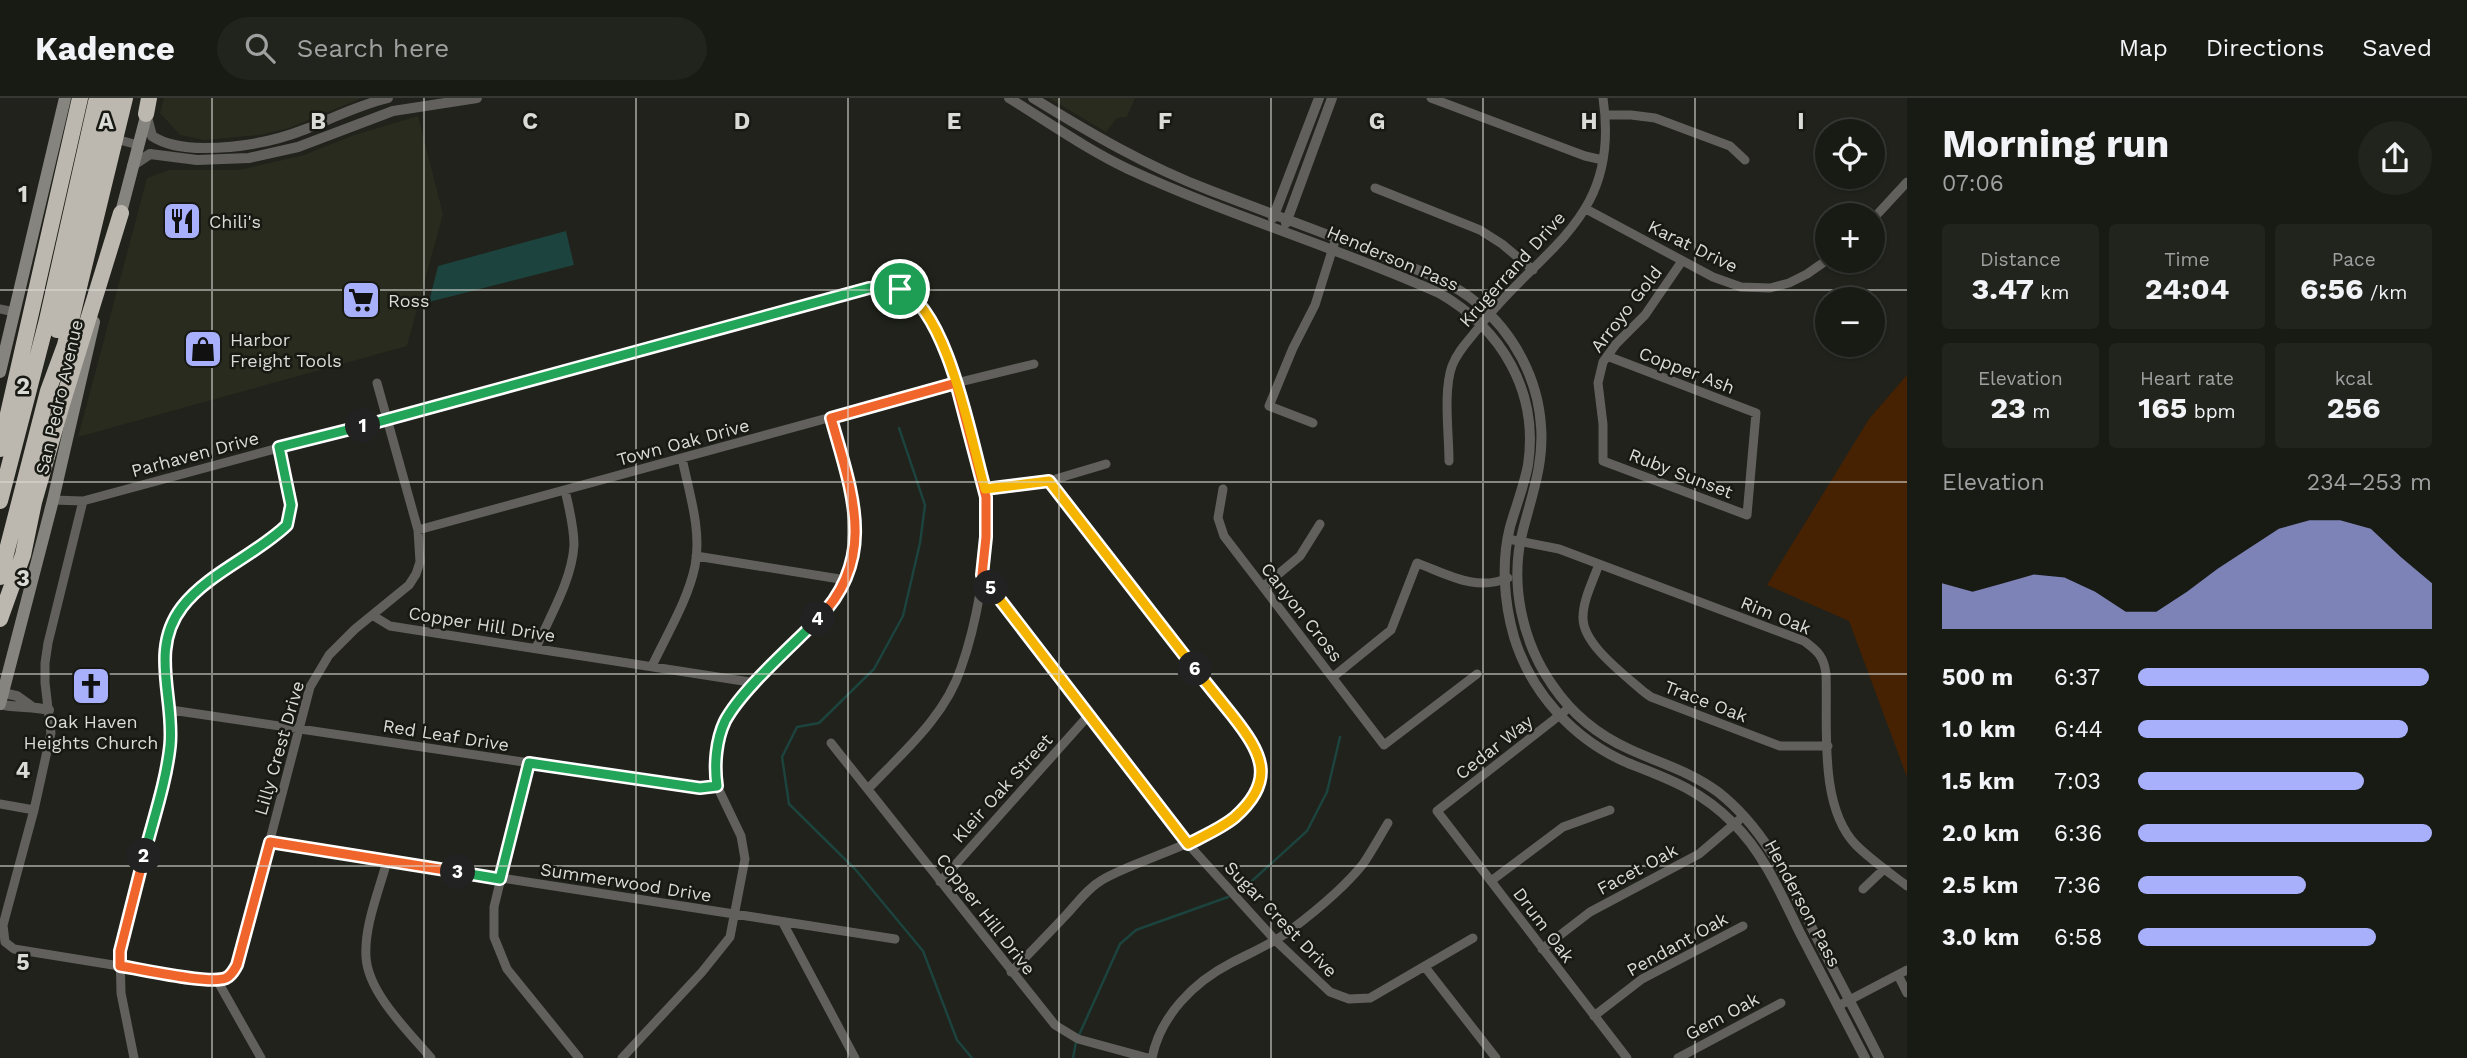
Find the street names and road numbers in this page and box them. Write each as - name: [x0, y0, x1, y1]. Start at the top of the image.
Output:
- street label: Krugerrand Drive: [1455, 207, 1569, 331]
- street label: Karat Drive: [1645, 215, 1741, 277]
- street label: Henderson Pass: [1324, 221, 1462, 295]
- street label: Arroyo Gold: [1586, 262, 1666, 356]
- street label: San Pedro Avenue: [31, 318, 87, 476]
- street label: Copper Ash: [1636, 342, 1738, 398]
- street label: Town Oak Drive: [615, 414, 751, 470]
- street label: Parhaven Drive: [129, 427, 261, 481]
- street label: Ruby Sunset: [1626, 444, 1736, 503]
- street label: Canyon Cross: [1257, 558, 1347, 666]
- street label: Rim Oak: [1738, 591, 1814, 639]
- street label: Copper Hill Drive: [407, 602, 557, 646]
- street label: Trace Oak: [1661, 676, 1751, 726]
- street label: Lilly Crest Drive: [250, 678, 308, 818]
- street label: Cedar Way: [1451, 710, 1537, 784]
- street label: Red Leaf Drive: [381, 715, 511, 755]
- street label: Kleir Oak Street: [948, 729, 1057, 847]
- street label: Henderson Pass: [1761, 836, 1845, 970]
- street label: Facet Oak: [1593, 839, 1681, 899]
- street label: Copper Hill Drive: [932, 849, 1040, 979]
- street label: Sugar Crest Drive: [1220, 857, 1342, 981]
- street label: Summerwood Drive: [539, 858, 713, 906]
- street label: Drum Oak: [1509, 883, 1579, 967]
- street label: Pendant Oak: [1623, 908, 1731, 980]
- street label: Gem Oak: [1681, 988, 1763, 1044]

